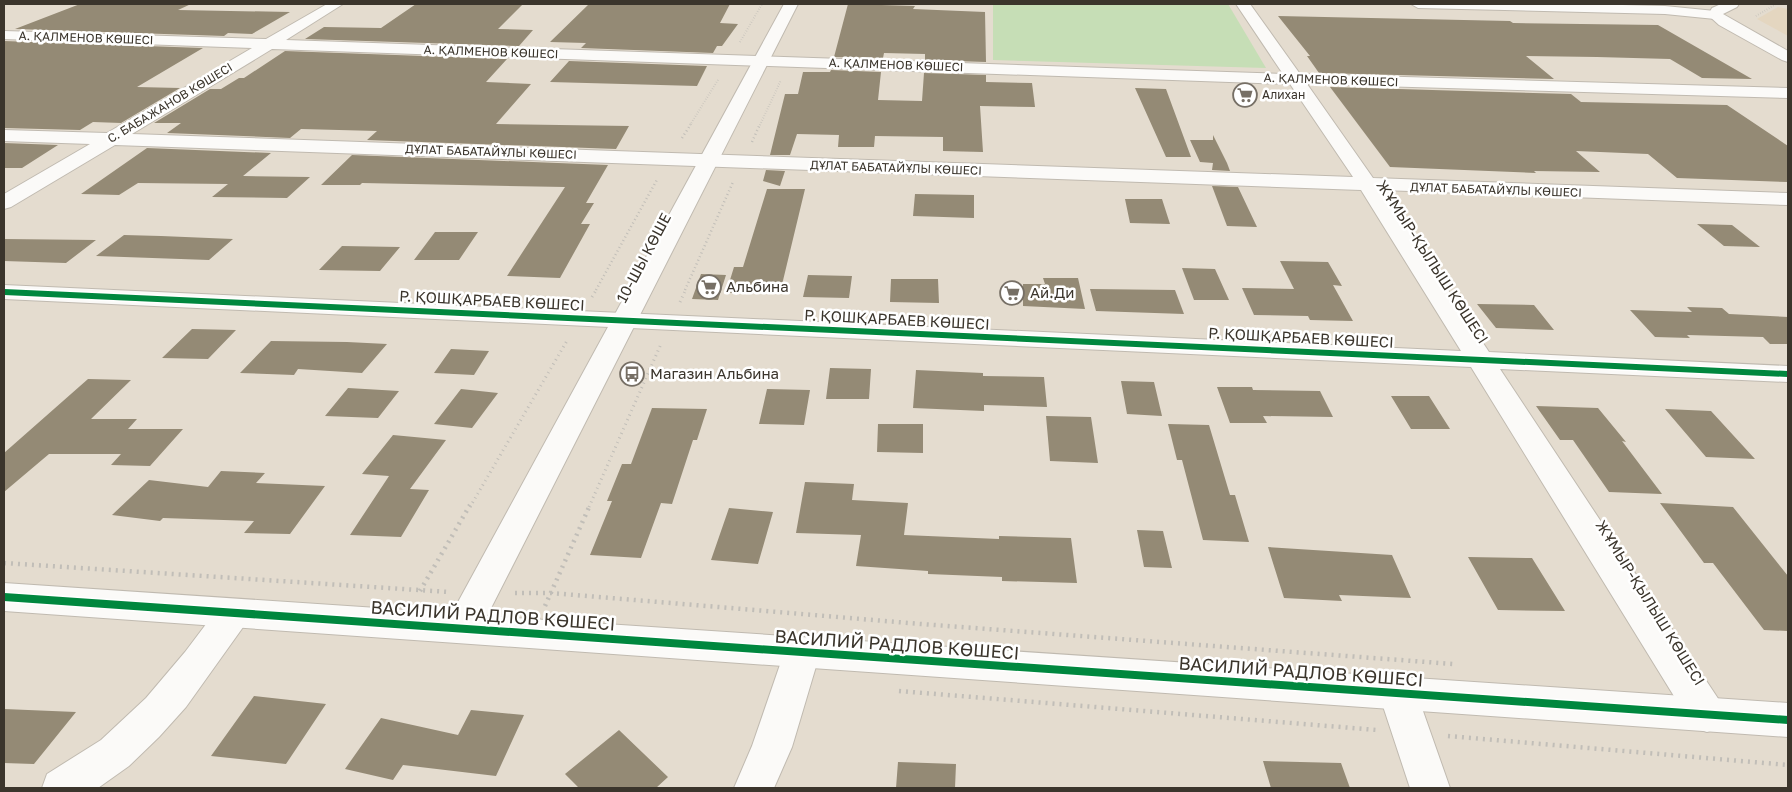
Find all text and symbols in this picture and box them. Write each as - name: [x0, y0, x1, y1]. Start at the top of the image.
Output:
- street label: А. ҚАЛМЕНОВ КӨШЕСІ: [18, 28, 154, 47]
- street label: А. ҚАЛМЕНОВ КӨШЕСІ: [423, 42, 559, 61]
- street label: А. ҚАЛМЕНОВ КӨШЕСІ: [828, 55, 964, 74]
- street label: С. БАБАЖАНОВ КӨШЕСІ: [105, 59, 235, 146]
- street label: А. ҚАЛМЕНОВ КӨШЕСІ: [1263, 70, 1399, 89]
- supermarket icon: Алихан: [1232, 82, 1258, 108]
- place label: Алихан: [1262, 87, 1305, 102]
- street label: ДҰЛАТ БАБАТАЙҰЛЫ КӨШЕСІ: [405, 141, 577, 162]
- street label: ДҰЛАТ БАБАТАЙҰЛЫ КӨШЕСІ: [810, 157, 982, 178]
- street label: ЖҰМЫР-ҚЫЛЫШ КӨШЕСІ: [1373, 176, 1493, 347]
- street label: ДҰЛАТ БАБАТАЙҰЛЫ КӨШЕСІ: [1410, 179, 1582, 200]
- street label: 10-ШЫ КӨШЕ: [612, 210, 674, 305]
- supermarket icon: Альбина: [696, 274, 722, 300]
- place label: Альбина: [726, 277, 789, 295]
- supermarket icon: Ай.Ди: [999, 280, 1025, 306]
- place label: Ай.Ди: [1030, 283, 1074, 301]
- street label: Р. ҚОШҚАРБАЕВ КӨШЕСІ: [399, 286, 585, 314]
- street label: Р. ҚОШҚАРБАЕВ КӨШЕСІ: [804, 305, 990, 333]
- street label: Р. ҚОШҚАРБАЕВ КӨШЕСІ: [1208, 323, 1394, 351]
- bus stop icon: Магазин Альбина: [619, 361, 645, 387]
- place label: Магазин Альбина: [650, 364, 779, 382]
- street label: ЖҰМЫР-ҚЫЛЫШ КӨШЕСІ: [1592, 517, 1709, 688]
- street label: ВАСИЛИЙ РАДЛОВ КӨШЕСІ: [370, 595, 616, 635]
- street label: ВАСИЛИЙ РАДЛОВ КӨШЕСІ: [774, 624, 1020, 664]
- street label: ВАСИЛИЙ РАДЛОВ КӨШЕСІ: [1178, 651, 1424, 691]

